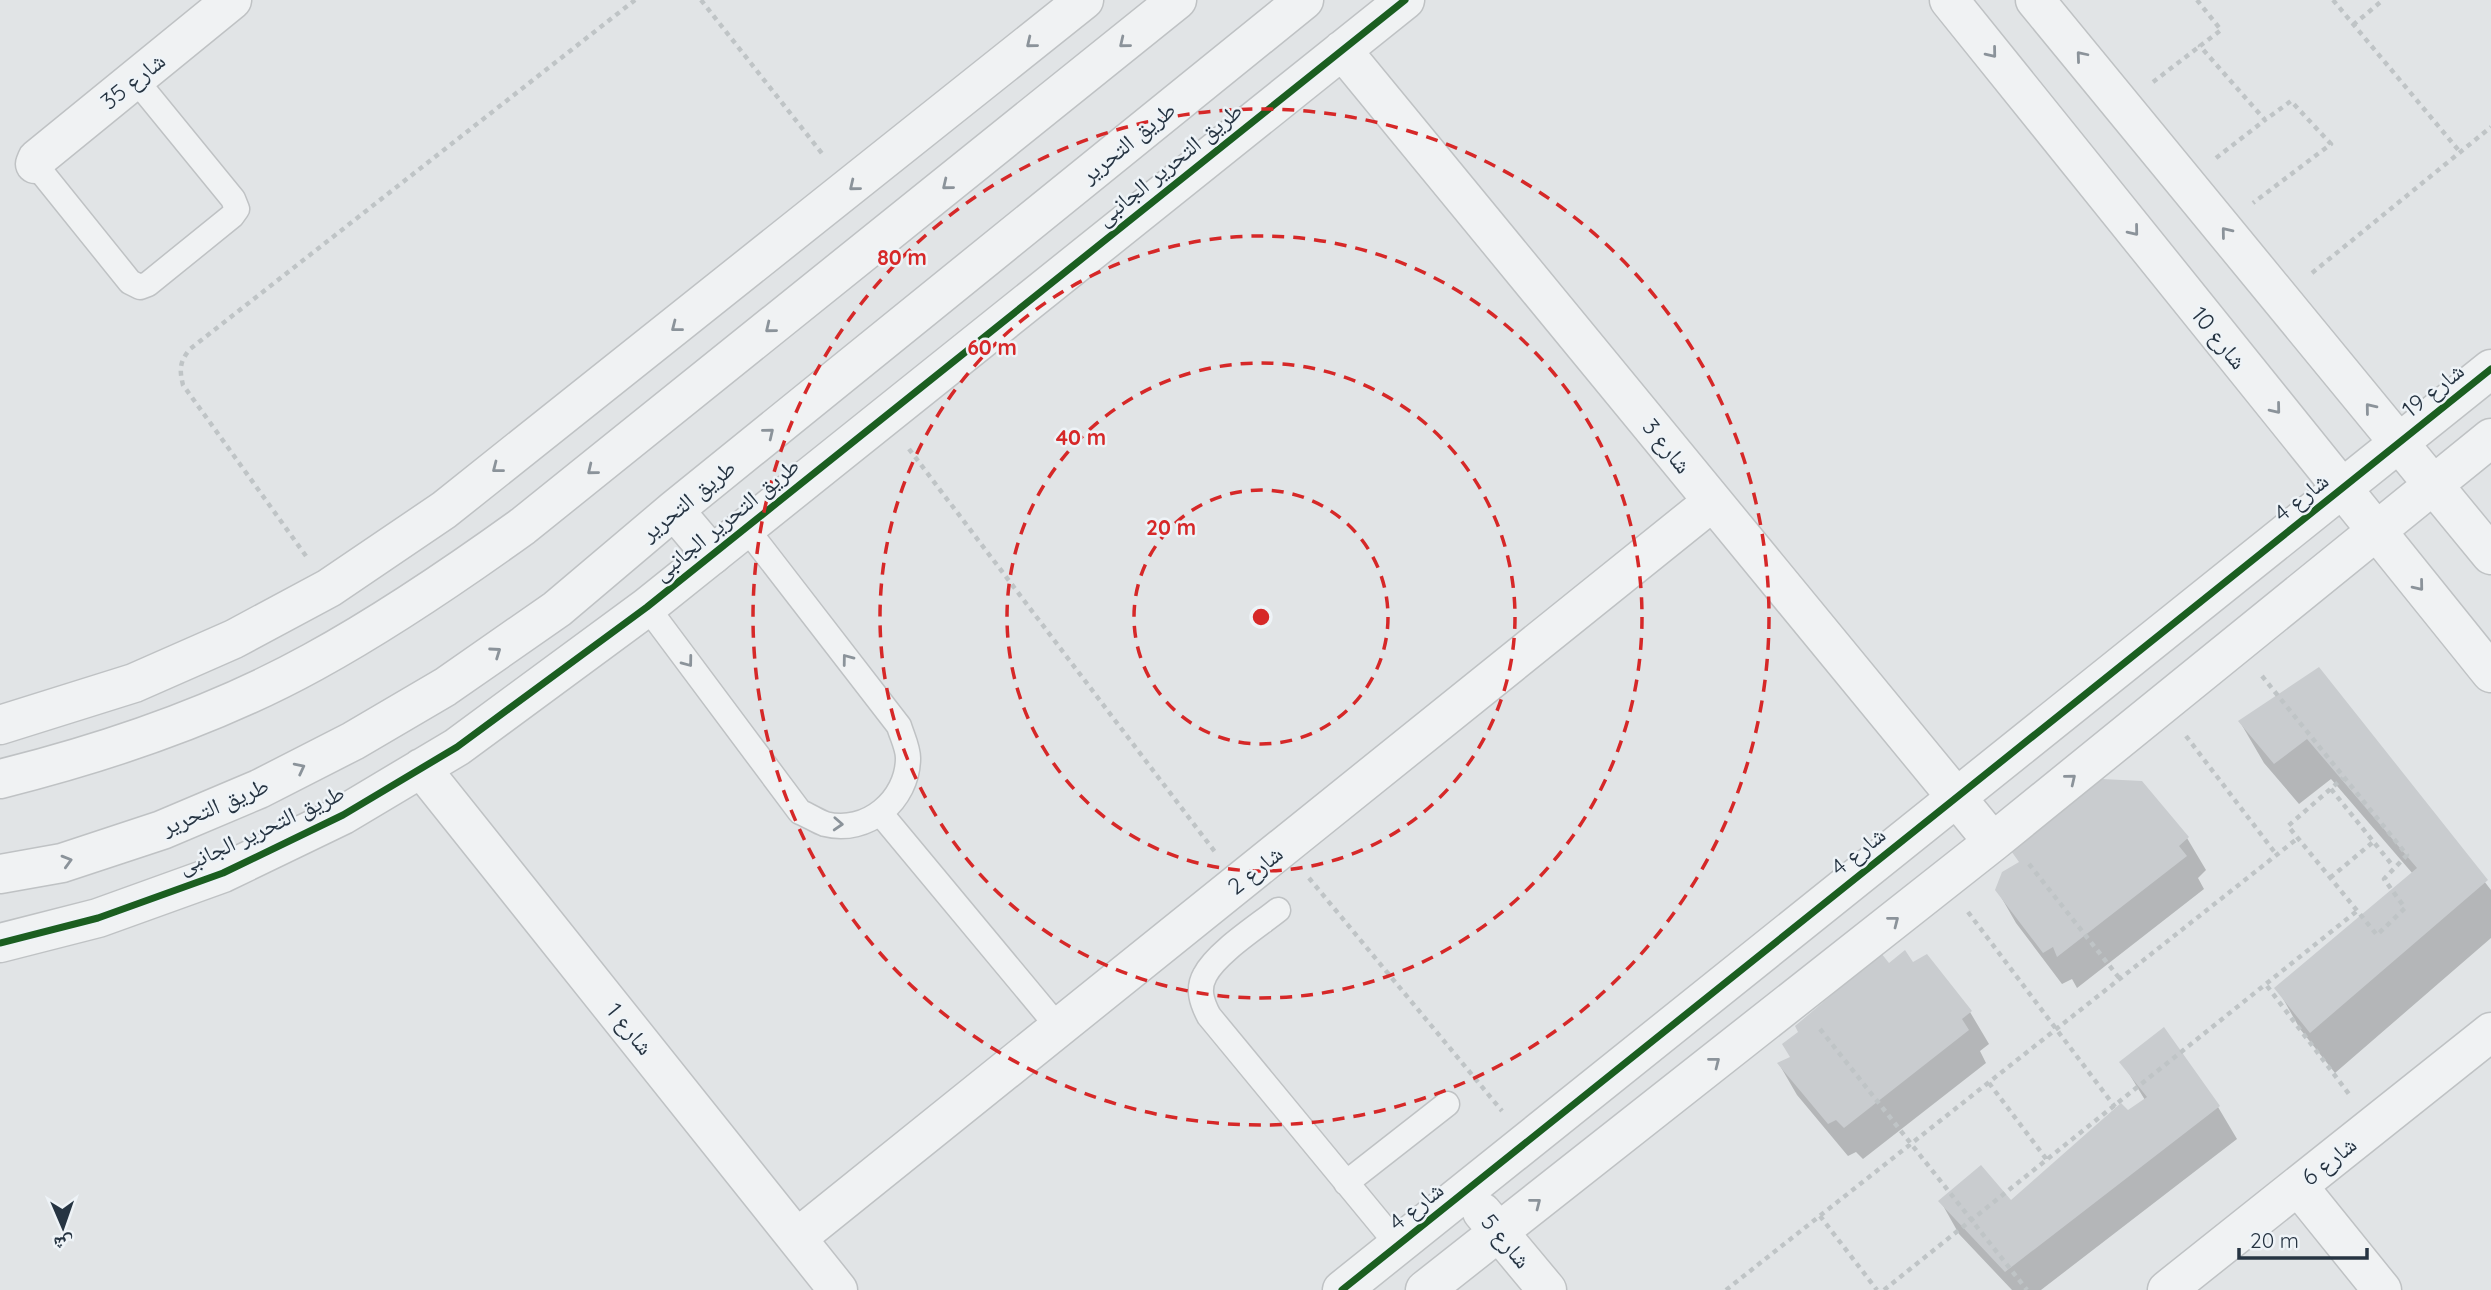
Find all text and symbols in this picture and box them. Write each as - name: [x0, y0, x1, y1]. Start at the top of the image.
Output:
- one-way arrow: [1027, 35, 1040, 47]
- one-way arrow: [1120, 35, 1133, 47]
- street label: شارع 35: [95, 46, 171, 116]
- one-way arrow: [1983, 46, 1996, 58]
- one-way arrow: [2077, 52, 2089, 65]
- street label: طريق التحرير: [1074, 95, 1181, 189]
- street label: طريق التحرير الجانبى: [1089, 96, 1248, 232]
- one-way arrow: [850, 177, 862, 190]
- one-way arrow: [943, 177, 955, 190]
- one-way arrow: [2125, 223, 2138, 236]
- one-way arrow: [2221, 227, 2234, 239]
- text: 80 m: [877, 244, 927, 270]
- street label: شارع 10: [2185, 300, 2253, 376]
- one-way arrow: [671, 319, 684, 331]
- one-way arrow: [765, 320, 778, 332]
- text: 60 m: [967, 334, 1017, 360]
- street label: شارع 19: [2396, 356, 2470, 424]
- one-way arrow: [2267, 401, 2280, 413]
- one-way arrow: [2366, 403, 2378, 416]
- street label: شارع 3: [1636, 412, 1698, 480]
- text: 40 m: [1056, 424, 1106, 450]
- one-way arrow: [762, 429, 774, 442]
- street label: طريق التحرير الجانبى: [646, 451, 805, 587]
- street label: طريق التحرير: [634, 453, 741, 547]
- one-way arrow: [493, 460, 506, 472]
- one-way arrow: [588, 462, 600, 475]
- street label: شارع 4: [2267, 466, 2335, 528]
- text: 20 m: [1146, 514, 1196, 540]
- one-way arrow: [2411, 577, 2423, 590]
- centre of rings: [1249, 605, 1273, 629]
- one-way arrow: [488, 648, 501, 660]
- one-way arrow: [680, 654, 693, 667]
- one-way arrow: [843, 654, 856, 667]
- one-way arrow: [293, 762, 306, 776]
- street label: طريق التحرير: [156, 770, 273, 842]
- one-way arrow: [2064, 774, 2076, 787]
- street label: طريق التحرير الجانبى: [173, 777, 349, 880]
- one-way arrow: [833, 817, 844, 832]
- street label: شارع 4: [1824, 820, 1892, 882]
- street label: شارع 2: [1221, 839, 1289, 901]
- one-way arrow: [61, 855, 73, 870]
- one-way arrow: [1886, 916, 1898, 929]
- street label: شارع 1: [600, 997, 660, 1061]
- one-way arrow: [1707, 1057, 1720, 1070]
- street label: شارع 6: [2295, 1130, 2363, 1192]
- street label: شارع 4: [1382, 1175, 1450, 1237]
- north arrow: [28, 1192, 98, 1262]
- one-way arrow: [1529, 1198, 1541, 1211]
- street label: شارع 5: [1474, 1207, 1538, 1275]
- scale bar: [2239, 1216, 2367, 1260]
- text: 20 m: [2250, 1227, 2299, 1253]
- text: ش: [53, 1232, 74, 1256]

